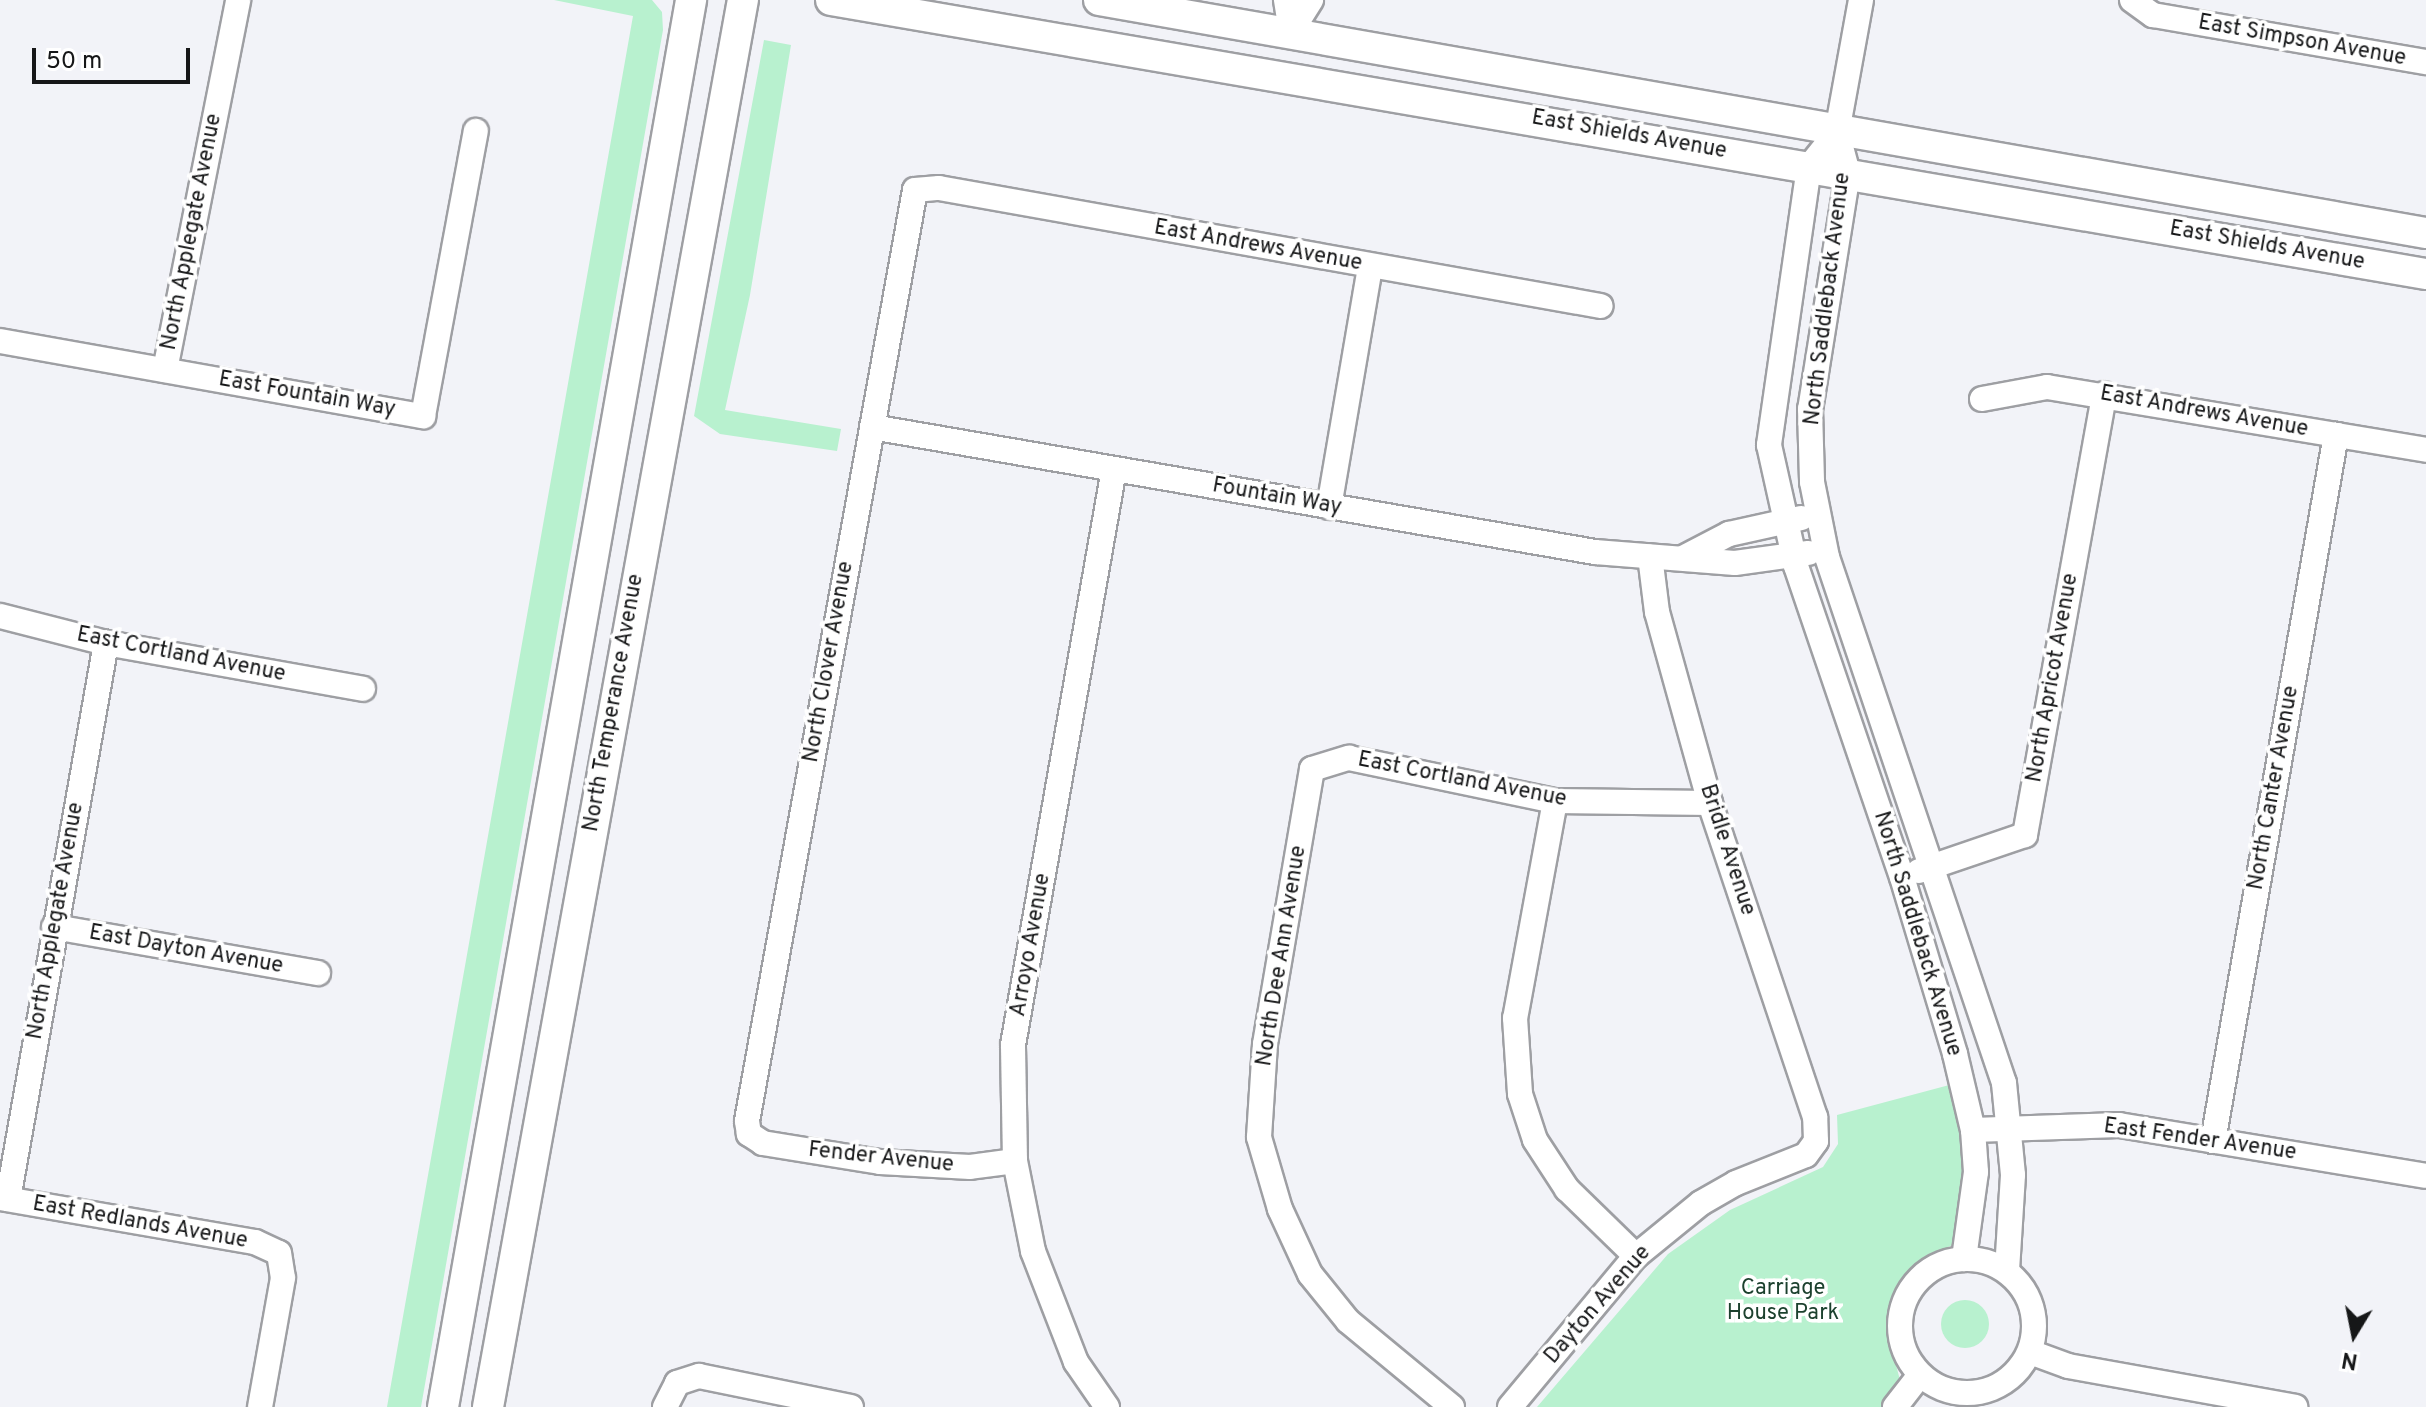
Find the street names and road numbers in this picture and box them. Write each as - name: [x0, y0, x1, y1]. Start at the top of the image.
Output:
- street label: East Simpson Avenue: [2196, 10, 2408, 72]
- street label: East Shields Avenue: [1529, 105, 1729, 165]
- street label: North Applegate Avenue: [156, 111, 228, 353]
- street label: North Saddleback Avenue: [1799, 171, 1857, 427]
- street label: East Andrews Avenue: [1151, 215, 1365, 277]
- street label: East Shields Avenue: [2167, 216, 2367, 276]
- street label: East Fountain Way: [216, 366, 398, 424]
- street label: East Andrews Avenue: [2097, 381, 2311, 443]
- street label: Fountain Way: [1210, 473, 1344, 521]
- street label: North Clover Avenue: [798, 559, 860, 765]
- street label: North Apricot Avenue: [2021, 570, 2085, 786]
- street label: North Temperance Avenue: [578, 571, 650, 835]
- street label: East Cortland Avenue: [74, 622, 288, 688]
- street label: North Canter Avenue: [2243, 683, 2305, 893]
- street label: East Cortland Avenue: [1355, 747, 1569, 813]
- street label: Bridle Avenue: [1693, 781, 1761, 919]
- street label: North Applegate Avenue: [22, 799, 90, 1043]
- street label: North Saddleback Avenue: [1867, 808, 1967, 1060]
- street label: North Dee Ann Avenue: [1251, 843, 1313, 1069]
- street label: Arroyo Avenue: [1005, 871, 1057, 1019]
- street label: East Dayton Avenue: [86, 920, 286, 980]
- street label: East Fender Avenue: [2101, 1113, 2299, 1167]
- street label: Fender Avenue: [806, 1137, 956, 1179]
- street label: East Redlands Avenue: [30, 1191, 250, 1255]
- street label: Dayton Avenue: [1539, 1240, 1657, 1370]

